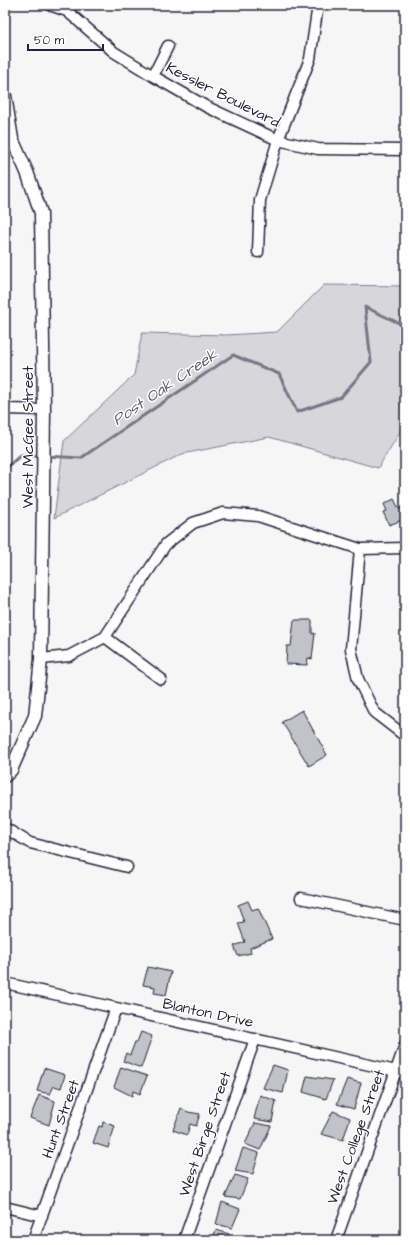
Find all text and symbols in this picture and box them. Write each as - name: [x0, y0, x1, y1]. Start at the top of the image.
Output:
- scale bar: [28, 26, 103, 52]
- text: 50 m: [34, 32, 65, 49]
- street label: Kessler Boulevard: [162, 57, 284, 133]
- water label: Post Oak Creek: [108, 343, 223, 430]
- street label: West McGee Street: [18, 366, 39, 508]
- street label: Blanton Drive: [161, 993, 255, 1033]
- street label: West College Street: [322, 1067, 391, 1208]
- street label: West Birge Street: [174, 1069, 237, 1200]
- street label: Hunt Street: [37, 1077, 85, 1161]

